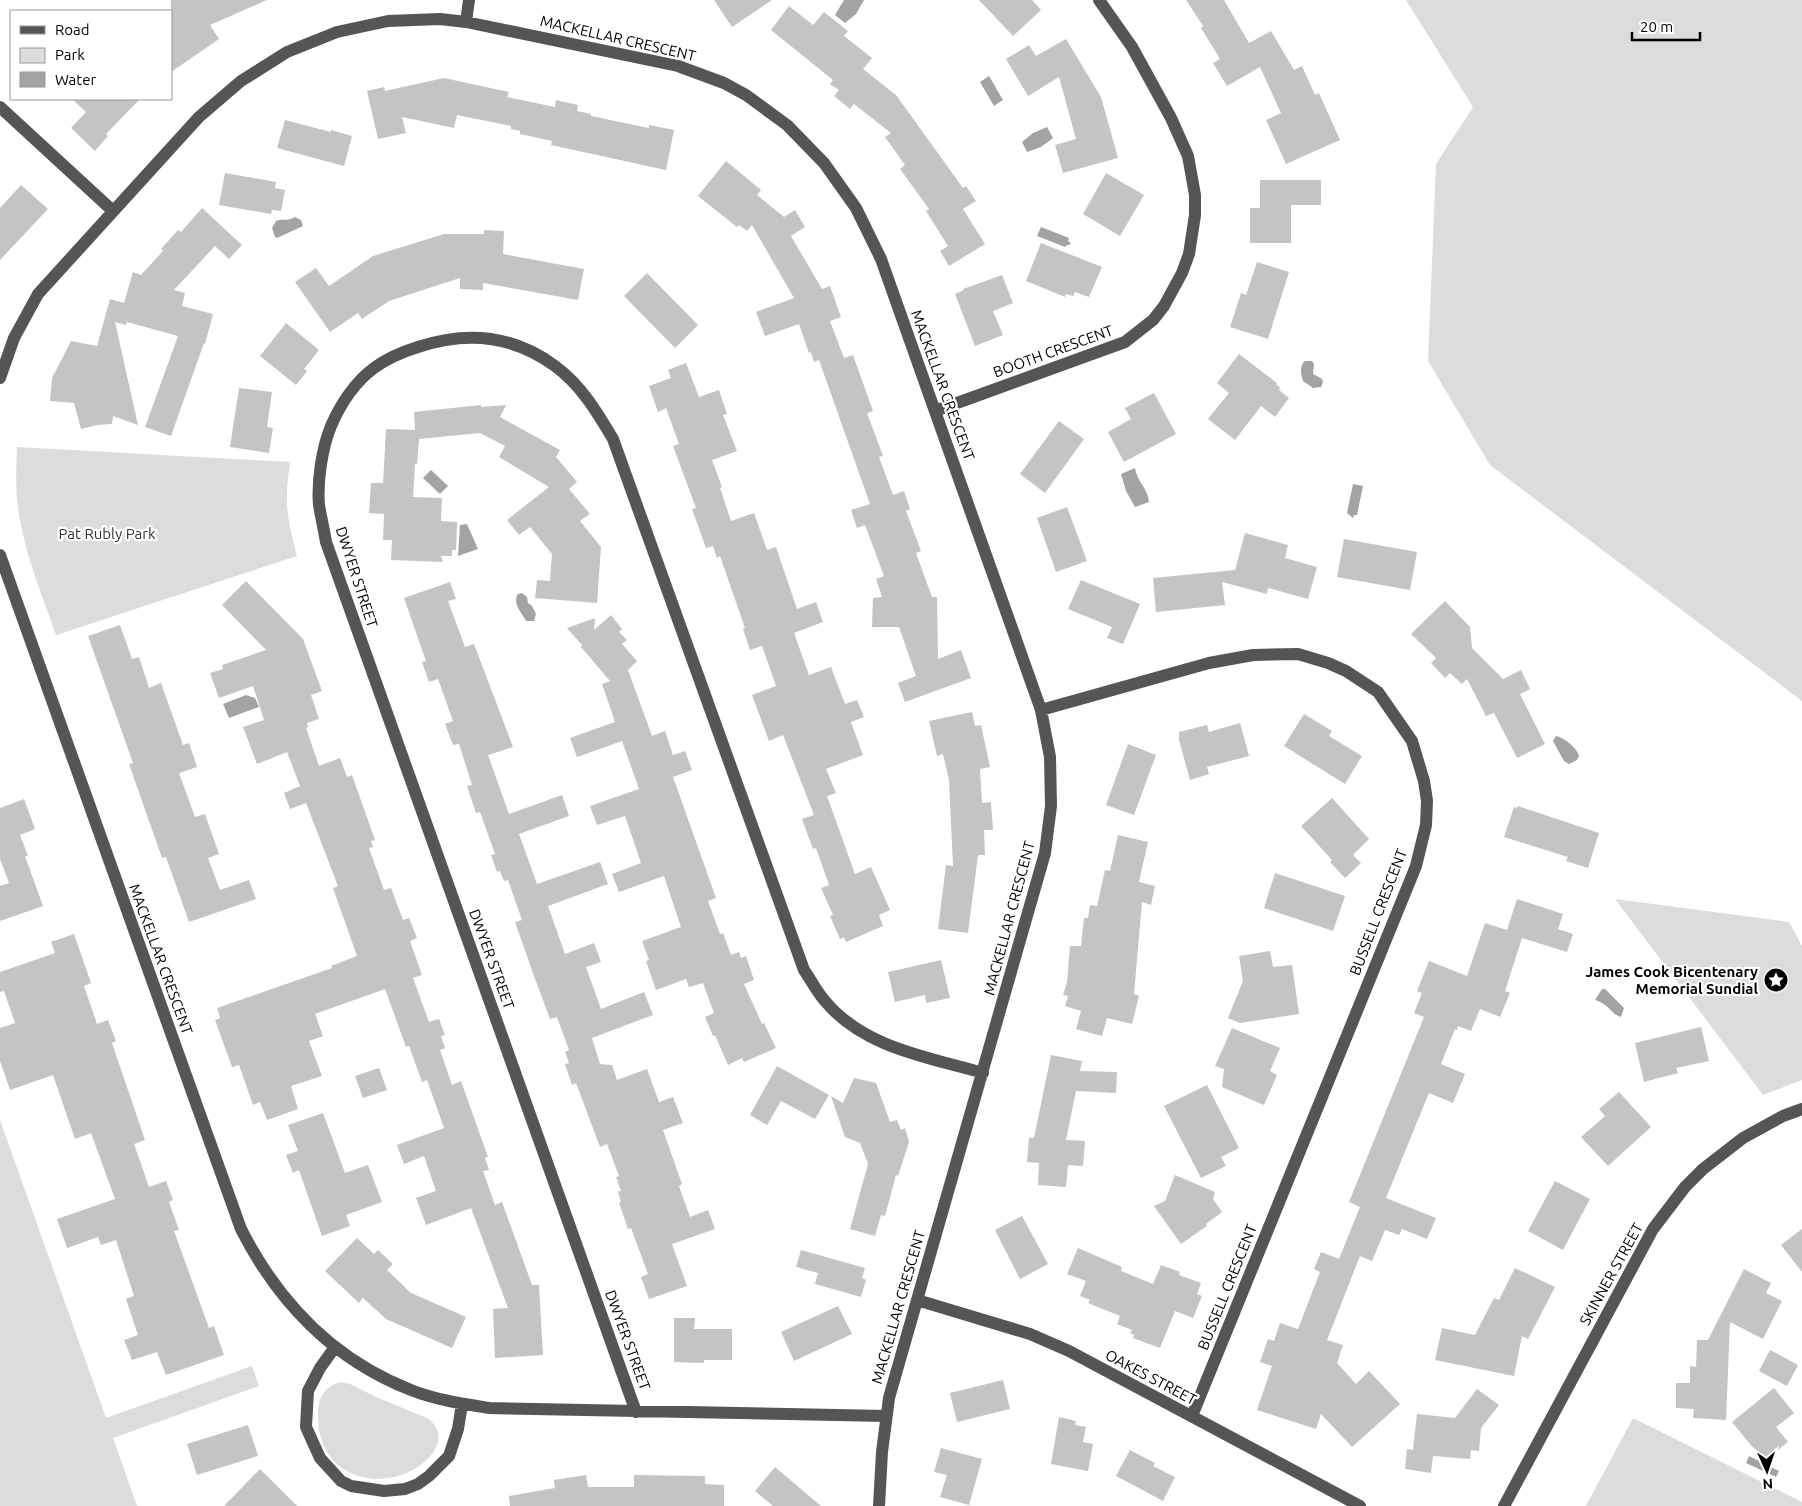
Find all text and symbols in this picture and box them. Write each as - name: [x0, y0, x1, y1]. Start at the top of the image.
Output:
- legend: [10, 10, 172, 100]
- scale bar: [1632, 10, 1700, 42]
- street label: MACKELLAR CRESCENT: [539, 12, 698, 64]
- text: 20 m: [1640, 18, 1673, 35]
- text: Road: [55, 21, 90, 38]
- text: Park: [55, 46, 85, 63]
- text: Water: [55, 71, 96, 88]
- street label: MACKELLAR CRESCENT: [908, 307, 978, 463]
- street label: BOOTH CRESCENT: [991, 321, 1116, 381]
- street label: DWYER STREET: [333, 524, 382, 630]
- park label: Pat Rubly Park: [59, 525, 156, 542]
- street label: MACKELLAR CRESCENT: [980, 838, 1038, 997]
- street label: BUSSELL CRESCENT: [1346, 846, 1410, 978]
- street label: MACKELLAR CRESCENT: [126, 881, 196, 1037]
- street label: DWYER STREET: [466, 907, 518, 1012]
- place label: James Cook Bicentenary Memorial Sundial: [1585, 963, 1758, 997]
- place icon: James Cook Bicentenary Memorial Sundial: [1763, 967, 1789, 993]
- street label: SKINNER STREET: [1576, 1219, 1646, 1328]
- street label: BUSSELL CRESCENT: [1194, 1221, 1260, 1352]
- street label: MACKELLAR CRESCENT: [868, 1228, 928, 1386]
- street label: DWYER STREET: [602, 1288, 654, 1393]
- street label: OAKES STREET: [1103, 1346, 1200, 1408]
- north arrow: [1742, 1446, 1792, 1496]
- text: N: [1762, 1476, 1773, 1492]

